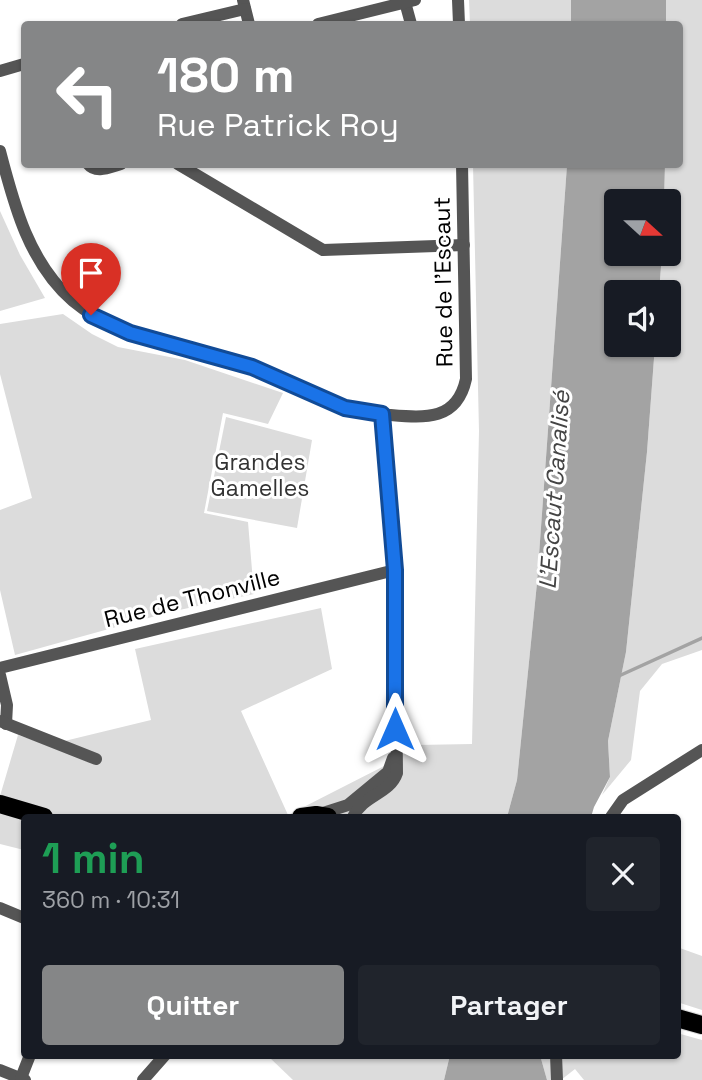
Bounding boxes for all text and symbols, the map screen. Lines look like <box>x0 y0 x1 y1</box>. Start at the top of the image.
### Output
text: 180 m <box>157 44 295 106</box>
icon: left <box>42 49 133 140</box>
text: Rue Patrick Roy <box>157 105 399 145</box>
north arrow <box>604 189 681 266</box>
map controls <box>604 189 681 357</box>
street label: Rue de l'Escaut <box>427 197 459 367</box>
pin <box>61 243 121 315</box>
icon: arrive <box>72 254 110 292</box>
button: sound <box>604 280 681 357</box>
water label: L'Escaut Canalisé <box>532 389 576 590</box>
park label: Grandes Gamelles <box>211 447 309 503</box>
street label: Rue de Thonville <box>101 562 283 634</box>
position arrow <box>358 692 432 766</box>
text: 1 min <box>42 832 145 885</box>
button: close <box>586 837 660 911</box>
text: 360 m · 10:31 <box>42 885 180 915</box>
button: Quitter <box>42 965 344 1045</box>
button: Partager <box>358 965 660 1045</box>

